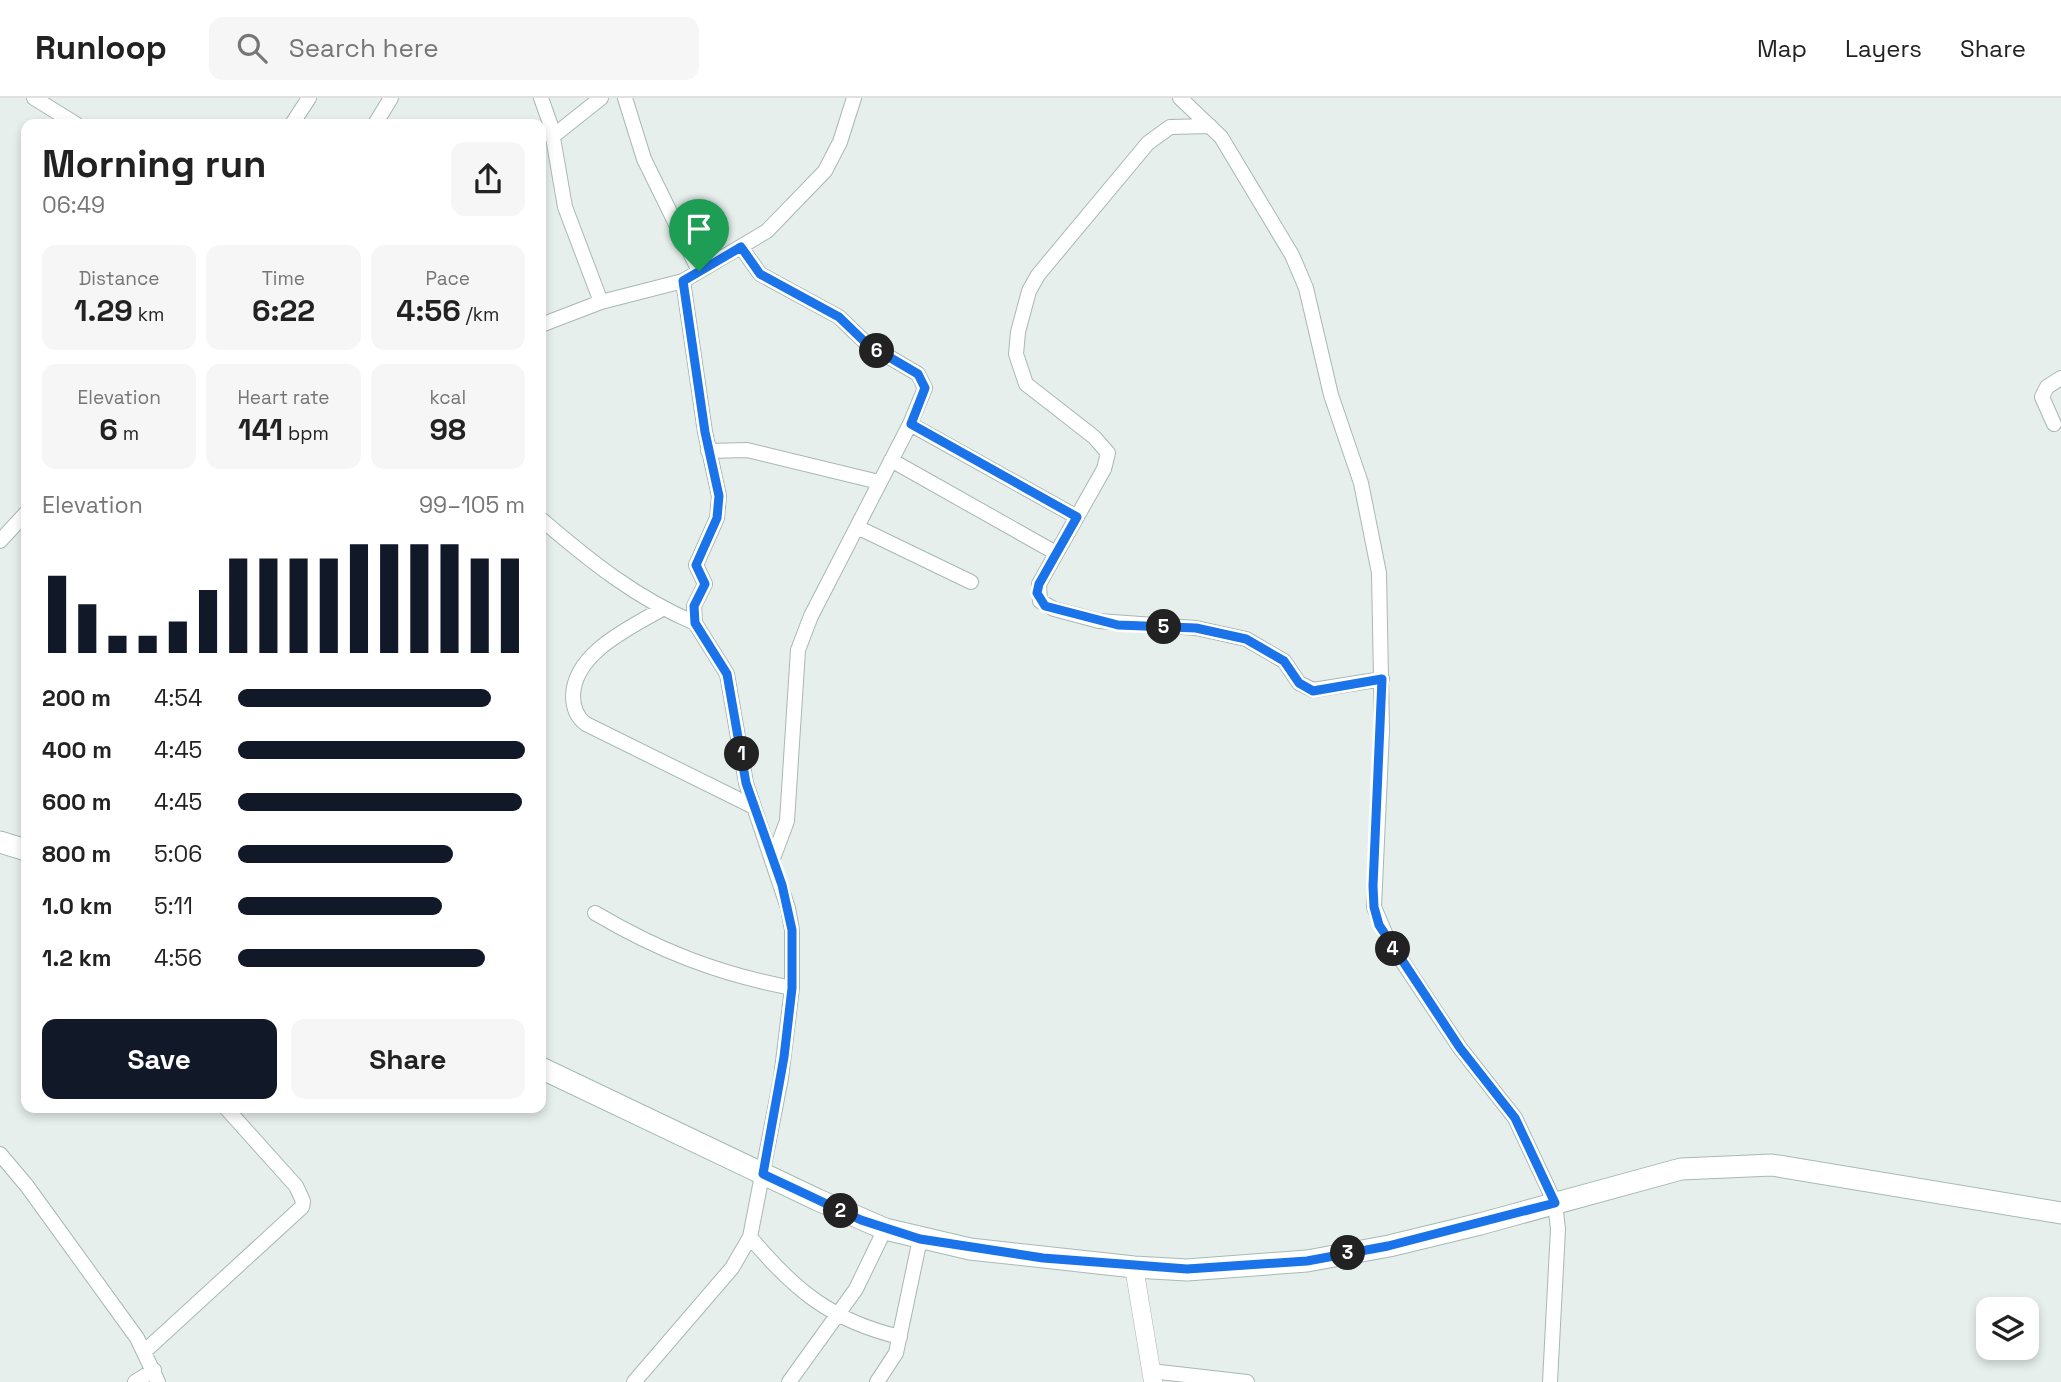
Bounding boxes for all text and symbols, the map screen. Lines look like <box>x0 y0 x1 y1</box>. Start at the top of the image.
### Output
search box <box>209 17 699 80</box>
text: Runloop <box>35 27 167 69</box>
icon: search <box>233 29 271 67</box>
text: Search here <box>289 31 439 65</box>
text: Map <box>1757 33 1807 64</box>
text: Layers <box>1845 33 1922 64</box>
text: Share <box>1960 33 2026 64</box>
text: Morning run <box>42 140 267 188</box>
button: share <box>451 142 525 216</box>
text: 06:49 <box>42 190 105 220</box>
pin <box>669 199 729 271</box>
icon: arrive <box>680 210 718 248</box>
text: Distance <box>79 266 160 291</box>
text: Time <box>262 266 305 291</box>
text: Pace <box>426 266 470 291</box>
text: 1.29 <box>74 291 133 330</box>
text: 6:22 <box>252 291 315 330</box>
text: 4:56 <box>396 291 461 330</box>
text: km <box>133 302 164 327</box>
text: /km <box>461 302 499 327</box>
pin: 6 <box>860 334 894 368</box>
text: 6 <box>871 338 882 363</box>
text: Elevation <box>78 385 161 410</box>
text: Heart rate <box>237 385 330 410</box>
text: kcal <box>429 385 466 410</box>
text: 6 <box>99 410 118 449</box>
text: 141 <box>238 410 283 449</box>
text: 98 <box>430 410 466 449</box>
text: m <box>118 421 139 446</box>
text: bpm <box>283 421 329 446</box>
text: Elevation <box>42 490 143 520</box>
text: 99–105 m <box>419 490 525 520</box>
pin: 5 <box>1146 610 1182 644</box>
text: 5 <box>1158 614 1169 639</box>
text: 200 m <box>42 683 111 713</box>
text: 4:54 <box>154 683 202 713</box>
text: 400 m <box>42 735 112 765</box>
text: 4:45 <box>154 735 202 765</box>
pin: 1 <box>724 736 760 772</box>
text: 1 <box>737 741 746 766</box>
text: 600 m <box>42 787 112 817</box>
text: 4:45 <box>154 787 202 817</box>
text: 800 m <box>42 839 111 869</box>
text: 5:06 <box>154 839 202 869</box>
text: 1.0 km <box>42 891 112 921</box>
text: 5:11 <box>154 891 193 921</box>
pin: 4 <box>1376 932 1410 966</box>
text: 4 <box>1386 936 1399 961</box>
text: 1.2 km <box>42 943 111 973</box>
text: 4:56 <box>154 943 202 973</box>
button: Save <box>42 1019 277 1099</box>
button: Share <box>291 1019 525 1099</box>
pin: 2 <box>824 1194 858 1228</box>
text: 2 <box>835 1198 846 1223</box>
pin: 3 <box>1330 1236 1366 1270</box>
text: 3 <box>1342 1240 1353 1265</box>
map controls <box>1976 1297 2039 1360</box>
button: layers <box>1976 1297 2039 1360</box>

